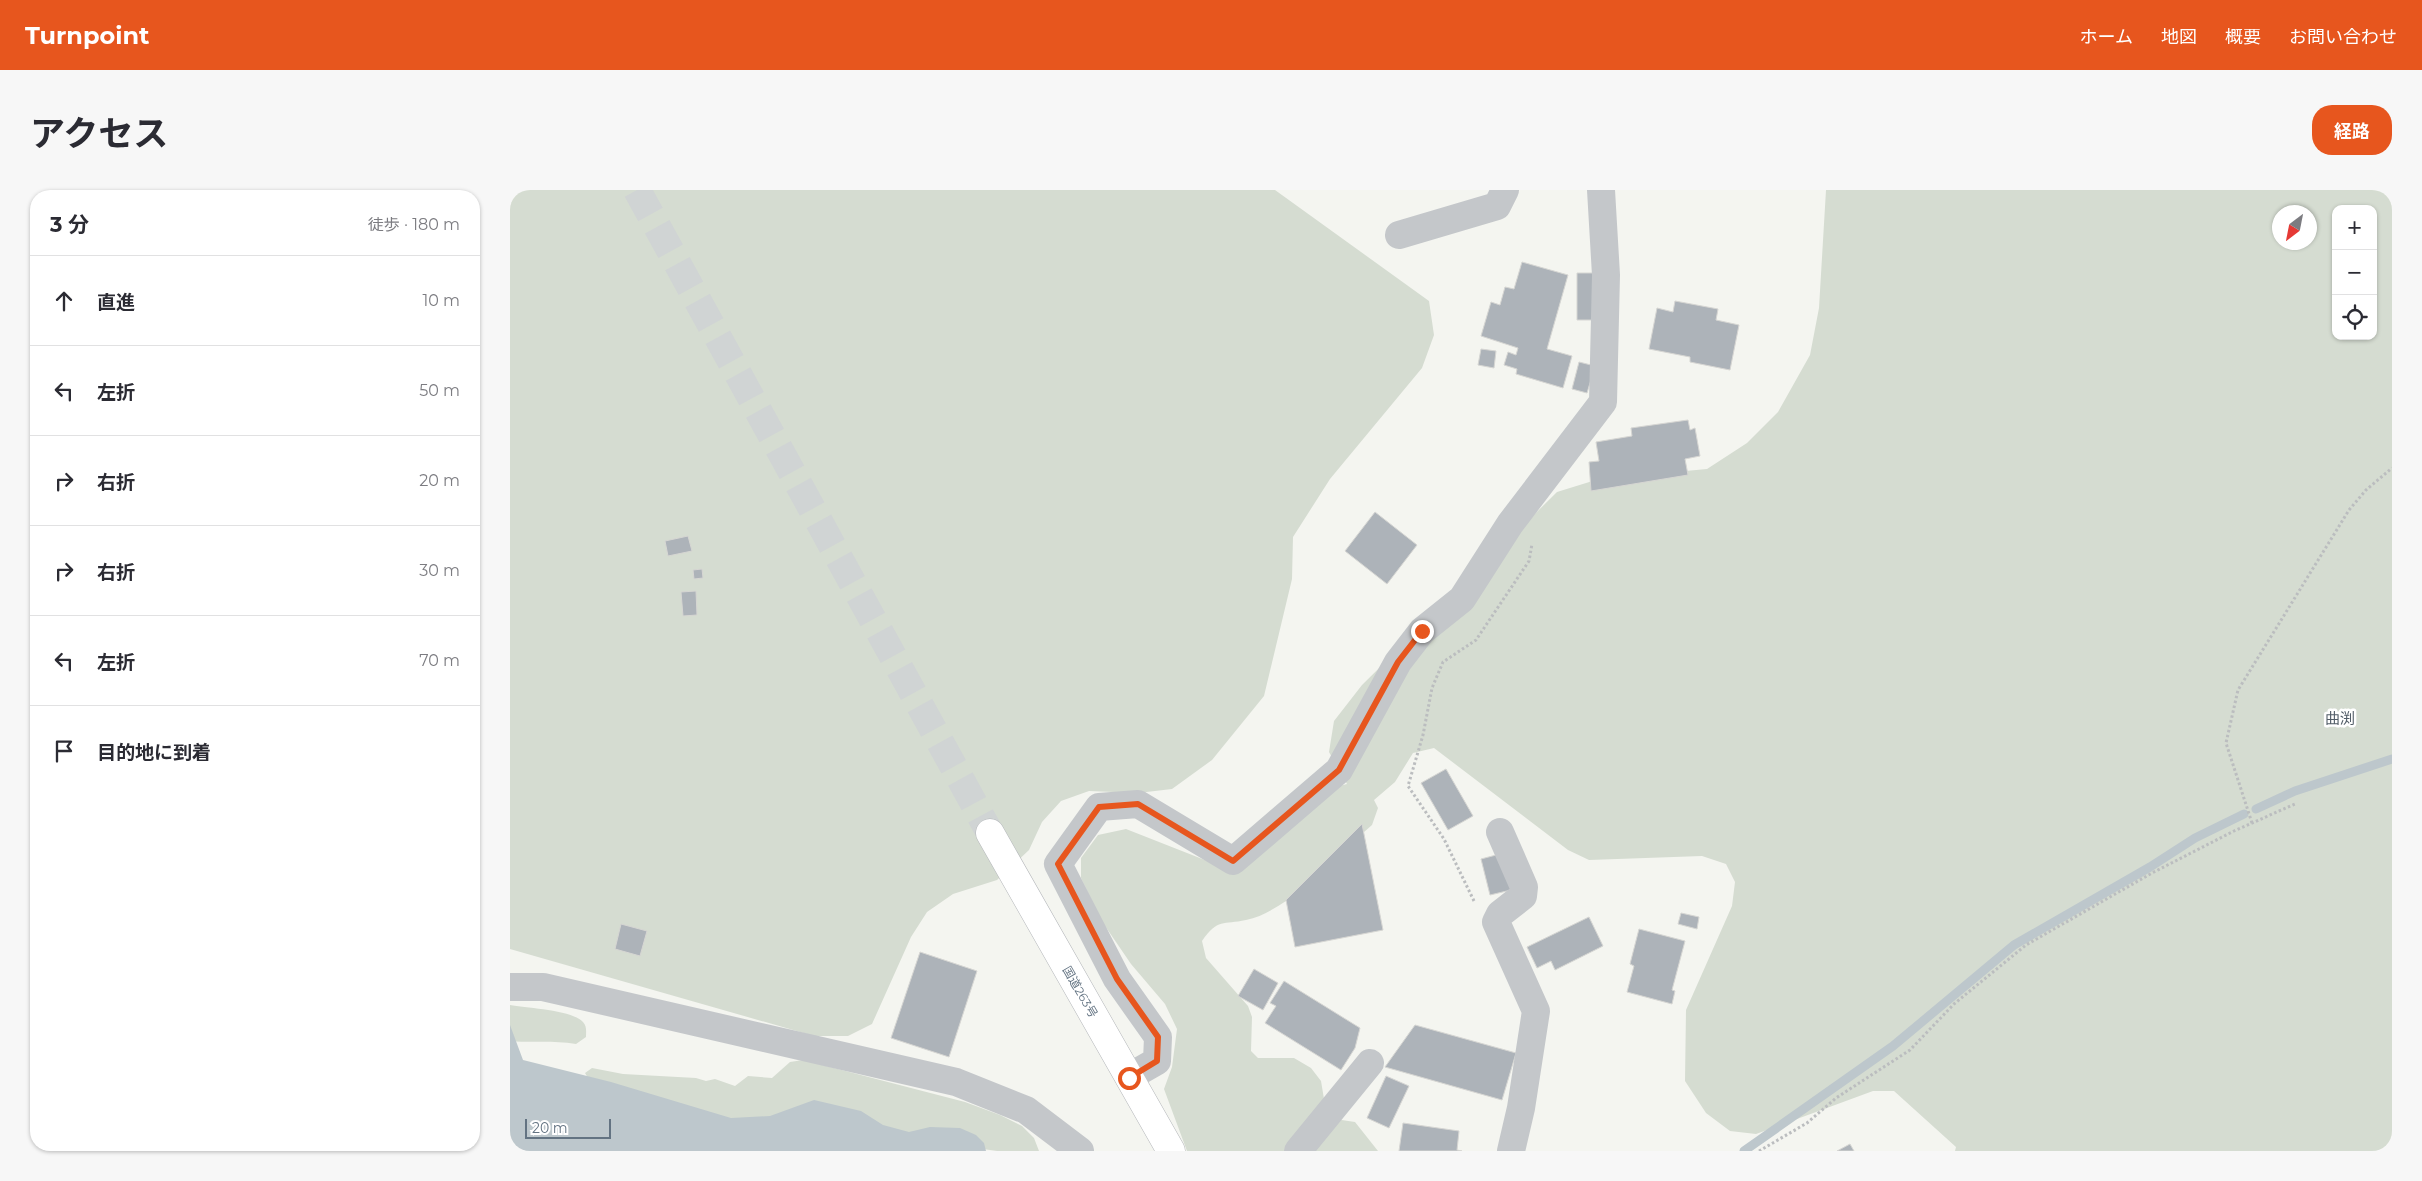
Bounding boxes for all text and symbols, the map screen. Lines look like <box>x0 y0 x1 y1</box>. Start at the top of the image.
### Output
text: Turnpoint <box>25 21 149 50</box>
text: ホーム <box>2080 26 2133 48</box>
text: 地図 <box>2161 26 2197 48</box>
text: 概要 <box>2225 26 2261 48</box>
text: お問い合わせ <box>2289 26 2397 48</box>
button: 経路 <box>2312 105 2392 155</box>
text: アクセス <box>30 112 168 155</box>
north arrow <box>2272 205 2317 250</box>
map controls <box>2332 205 2377 340</box>
button: + <box>2332 205 2377 250</box>
text: 3 分 <box>50 212 89 237</box>
text: 徒歩 · 180 m <box>368 215 460 234</box>
button: − <box>2332 250 2377 295</box>
icon: ahead <box>50 287 78 315</box>
text: 直進 <box>97 291 135 314</box>
text: 10 m <box>422 291 460 310</box>
button: locate <box>2332 295 2377 340</box>
icon: left <box>50 377 78 405</box>
text: 左折 <box>97 381 135 404</box>
text: 50 m <box>419 381 460 400</box>
icon: right <box>50 467 78 495</box>
text: 右折 <box>97 471 135 494</box>
text: 20 m <box>419 471 460 490</box>
icon: right <box>50 557 78 585</box>
text: 右折 <box>97 561 135 584</box>
text: 30 m <box>419 561 460 580</box>
route end <box>1411 620 1434 643</box>
icon: left <box>50 647 78 675</box>
text: 左折 <box>97 651 135 674</box>
text: 70 m <box>419 651 460 670</box>
district label: 曲渕 <box>2325 709 2355 728</box>
icon: arrive <box>50 737 78 765</box>
text: 目的地に到着 <box>97 741 211 764</box>
street label: 国道263号 <box>1060 963 1101 1020</box>
route start <box>1118 1067 1141 1090</box>
scale bar <box>525 1116 611 1139</box>
text: 20 m <box>532 1119 568 1137</box>

